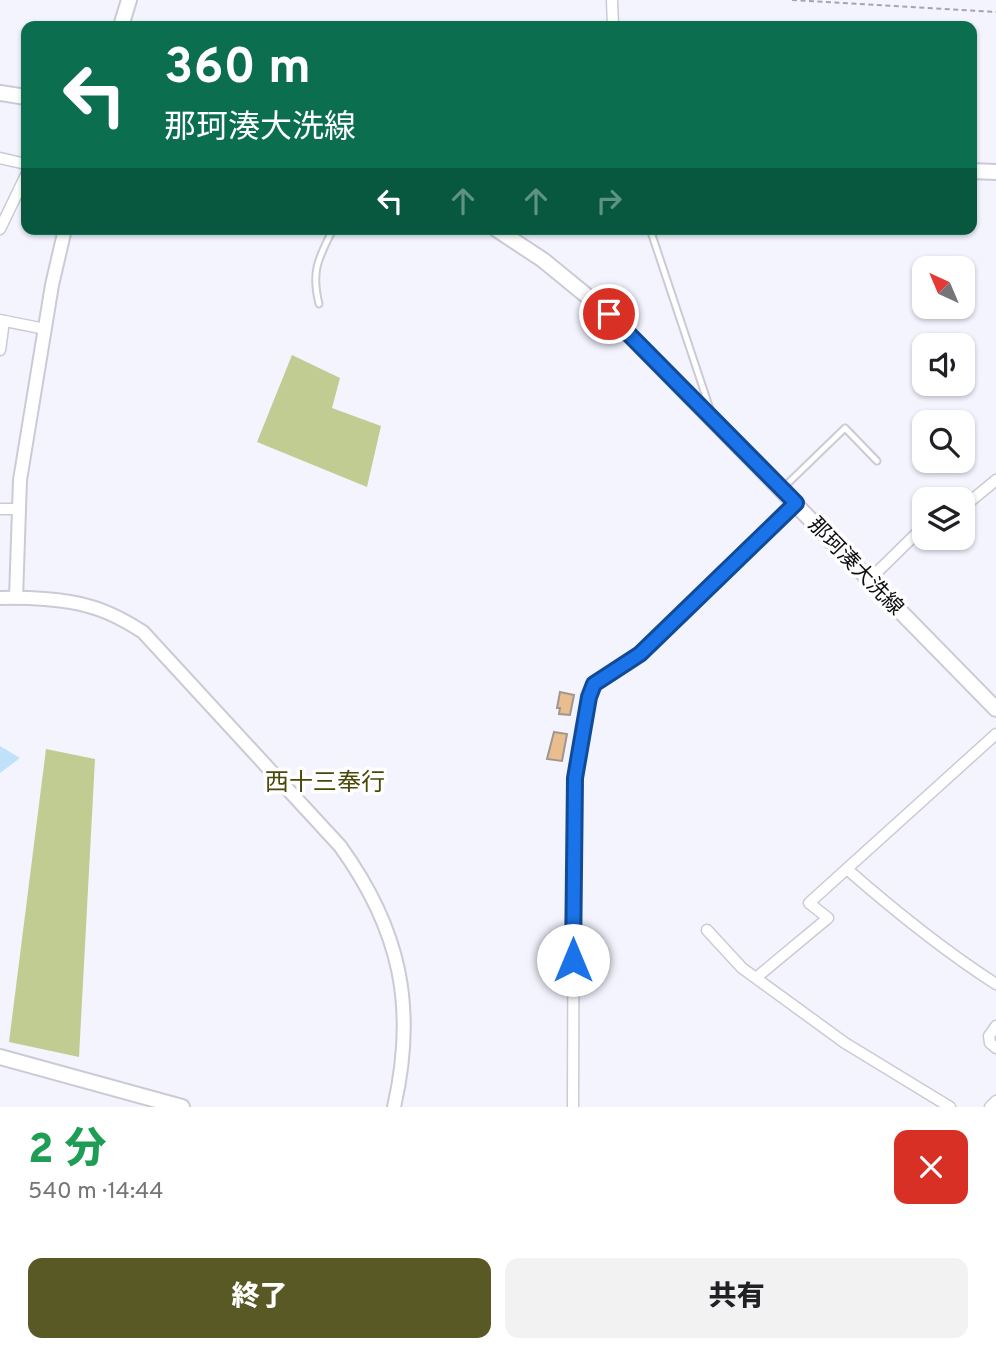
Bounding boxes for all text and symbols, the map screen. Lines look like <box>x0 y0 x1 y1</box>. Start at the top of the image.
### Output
text: 360 m <box>164 39 311 101</box>
icon: left <box>49 49 140 140</box>
text: 那珂湊大洗線 <box>164 109 356 149</box>
icon: left <box>371 182 409 220</box>
icon: ahead <box>444 182 482 220</box>
icon: ahead <box>517 182 555 220</box>
icon: right <box>590 182 628 220</box>
north arrow <box>912 256 975 318</box>
map controls <box>912 256 975 550</box>
pin <box>579 284 639 344</box>
icon: arrive <box>590 295 628 333</box>
button: sound <box>912 333 975 396</box>
button: search <box>912 410 975 473</box>
button: layers <box>912 487 975 550</box>
street label: 那珂湊大洗線 <box>801 512 908 622</box>
district label: 西十三奉行 <box>265 769 385 799</box>
position arrow <box>536 923 610 997</box>
text: 2 分 <box>28 1125 106 1178</box>
button: close <box>894 1130 968 1204</box>
text: 540 m · 14:44 <box>28 1178 164 1207</box>
button: 終了 <box>28 1258 491 1338</box>
button: 共有 <box>505 1258 968 1338</box>

